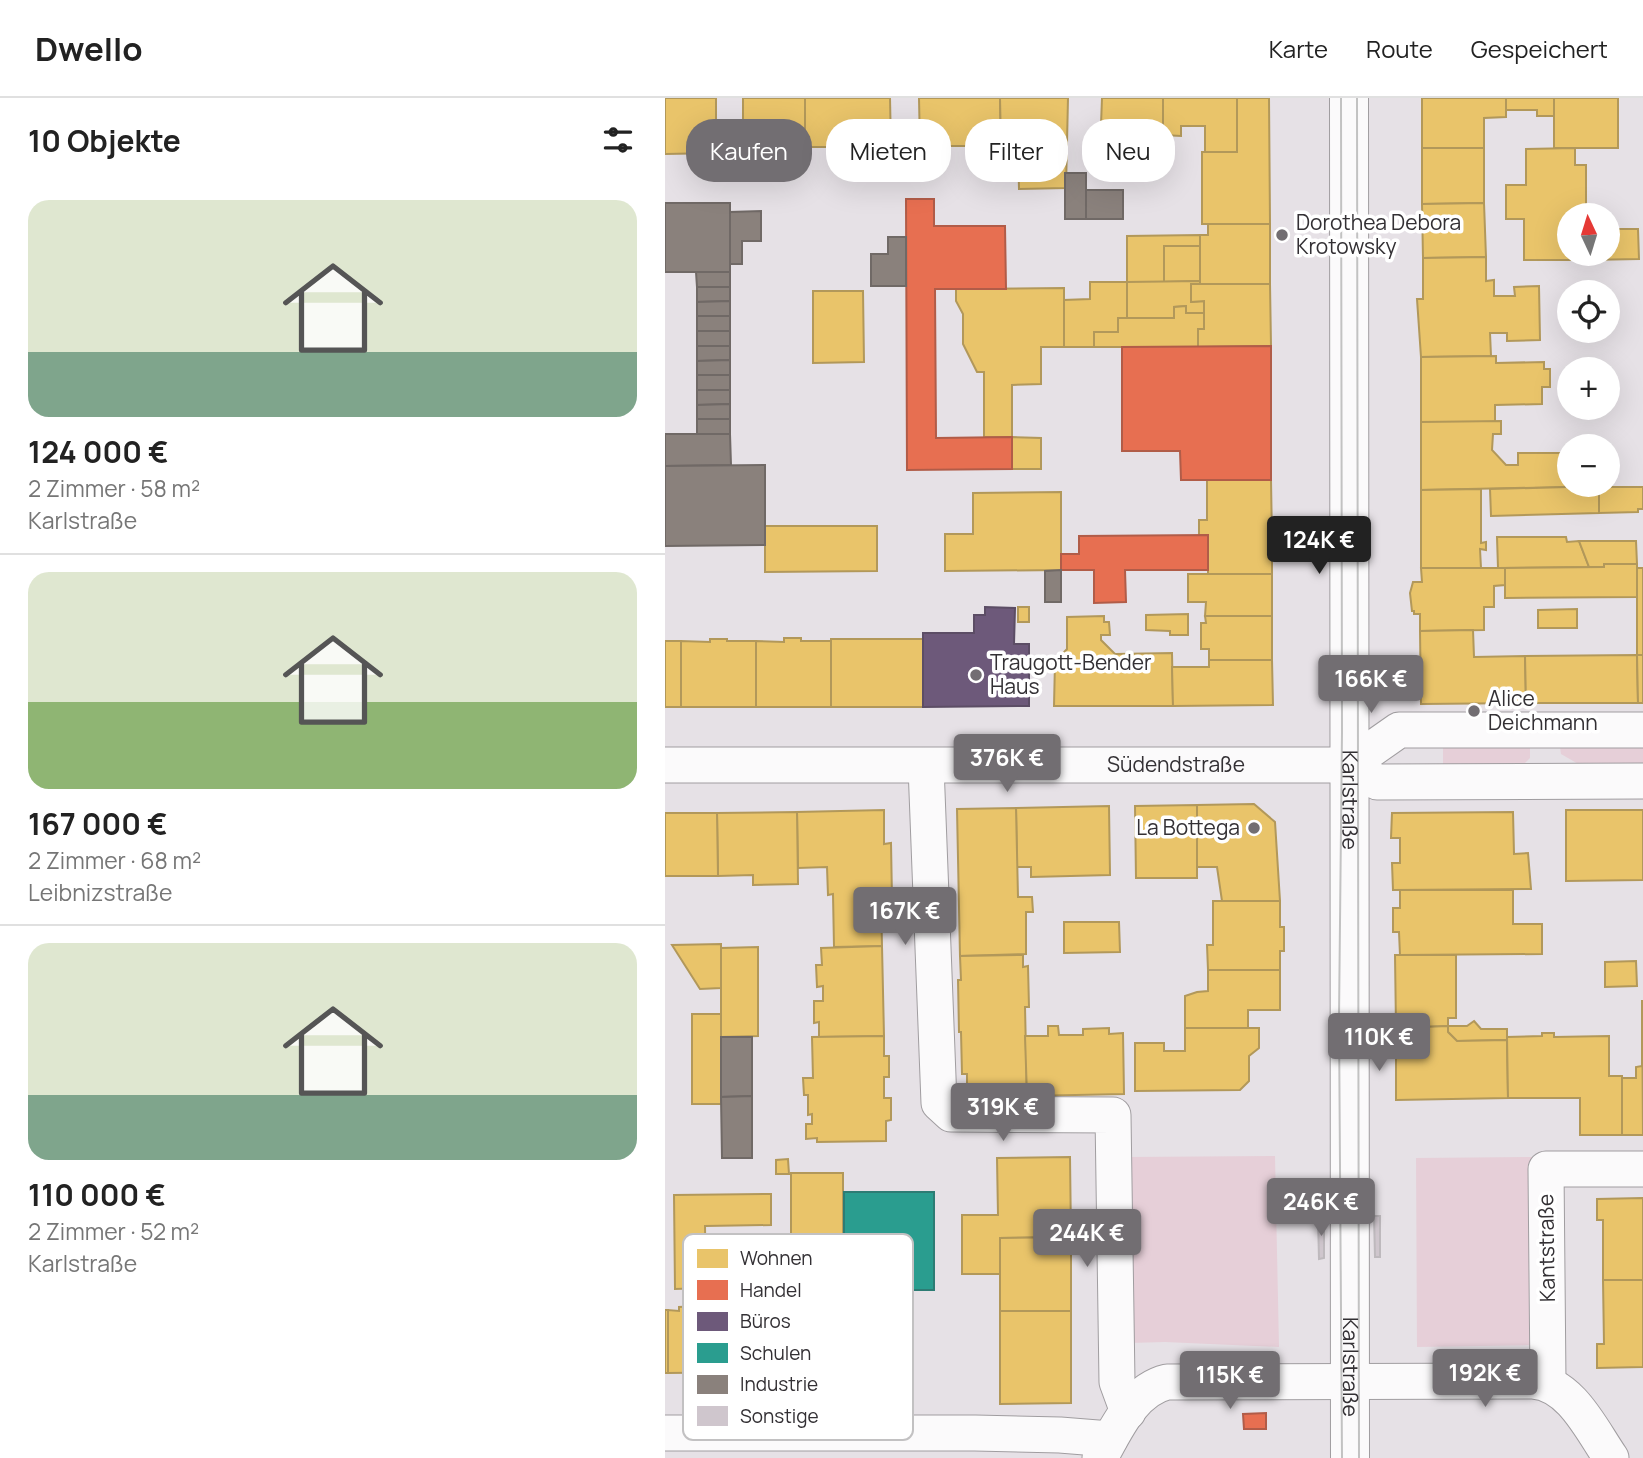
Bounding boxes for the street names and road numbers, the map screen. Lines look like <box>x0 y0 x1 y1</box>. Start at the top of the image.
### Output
street label: Südendstraße <box>1107 750 1245 778</box>
street label: Karlstraße <box>1336 750 1365 850</box>
street label: Kantstraße <box>1531 1194 1561 1302</box>
street label: Karlstraße <box>1337 1317 1365 1417</box>

